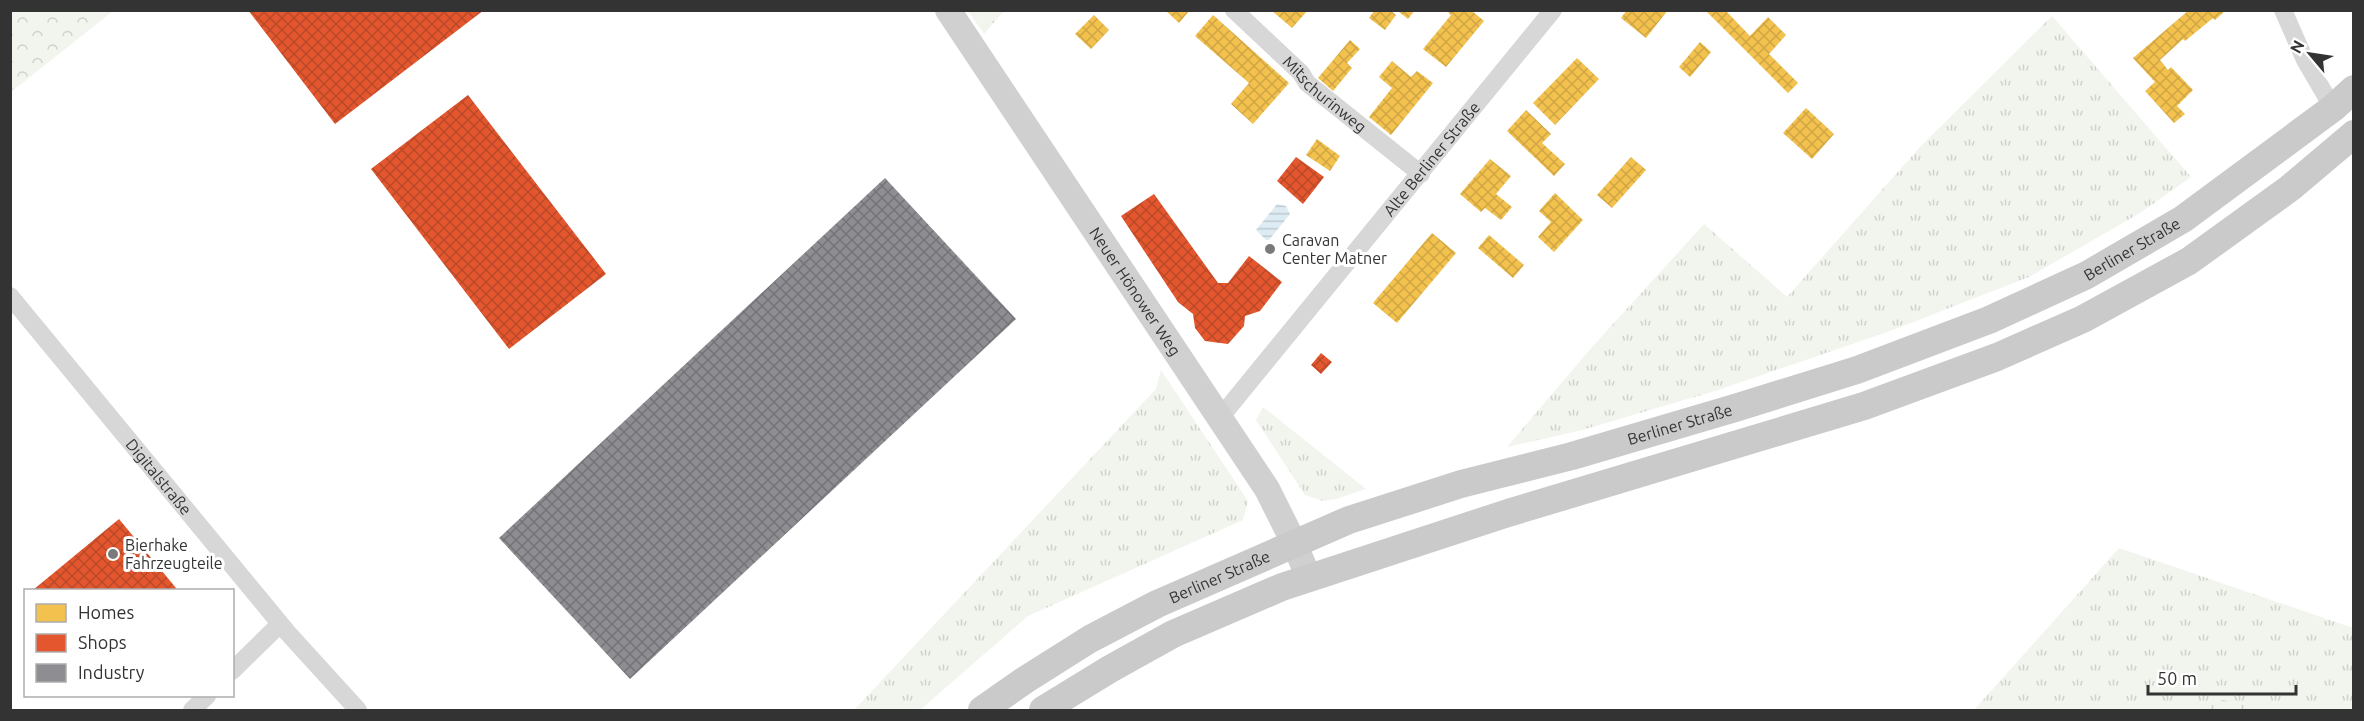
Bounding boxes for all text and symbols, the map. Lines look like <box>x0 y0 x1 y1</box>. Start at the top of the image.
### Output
north arrow <box>2280 24 2340 84</box>
text: N <box>2286 37 2308 56</box>
street label: Mitschurinweg <box>1279 52 1370 136</box>
street label: Alte Berliner Straße <box>1380 98 1483 219</box>
street label: Berliner Straße <box>2080 214 2183 284</box>
street label: Neuer Hönower Weg <box>1086 224 1185 359</box>
place label: Caravan Center Matner <box>1282 231 1387 267</box>
marker: Caravan Center Matner <box>1263 242 1277 256</box>
street label: Berliner Straße <box>1625 400 1734 448</box>
street label: Digitalstraße <box>122 435 195 518</box>
place label: Bierhake Fahrzeugteile <box>125 536 223 572</box>
marker: Bierhake Fahrzeugteile <box>106 547 120 561</box>
street label: Berliner Straße <box>1166 547 1273 607</box>
legend <box>24 589 234 697</box>
text: Homes <box>78 602 135 622</box>
text: Shops <box>78 632 127 652</box>
scale bar <box>2148 658 2296 696</box>
text: Industry <box>78 662 145 682</box>
text: 50 m <box>2157 668 2197 688</box>

